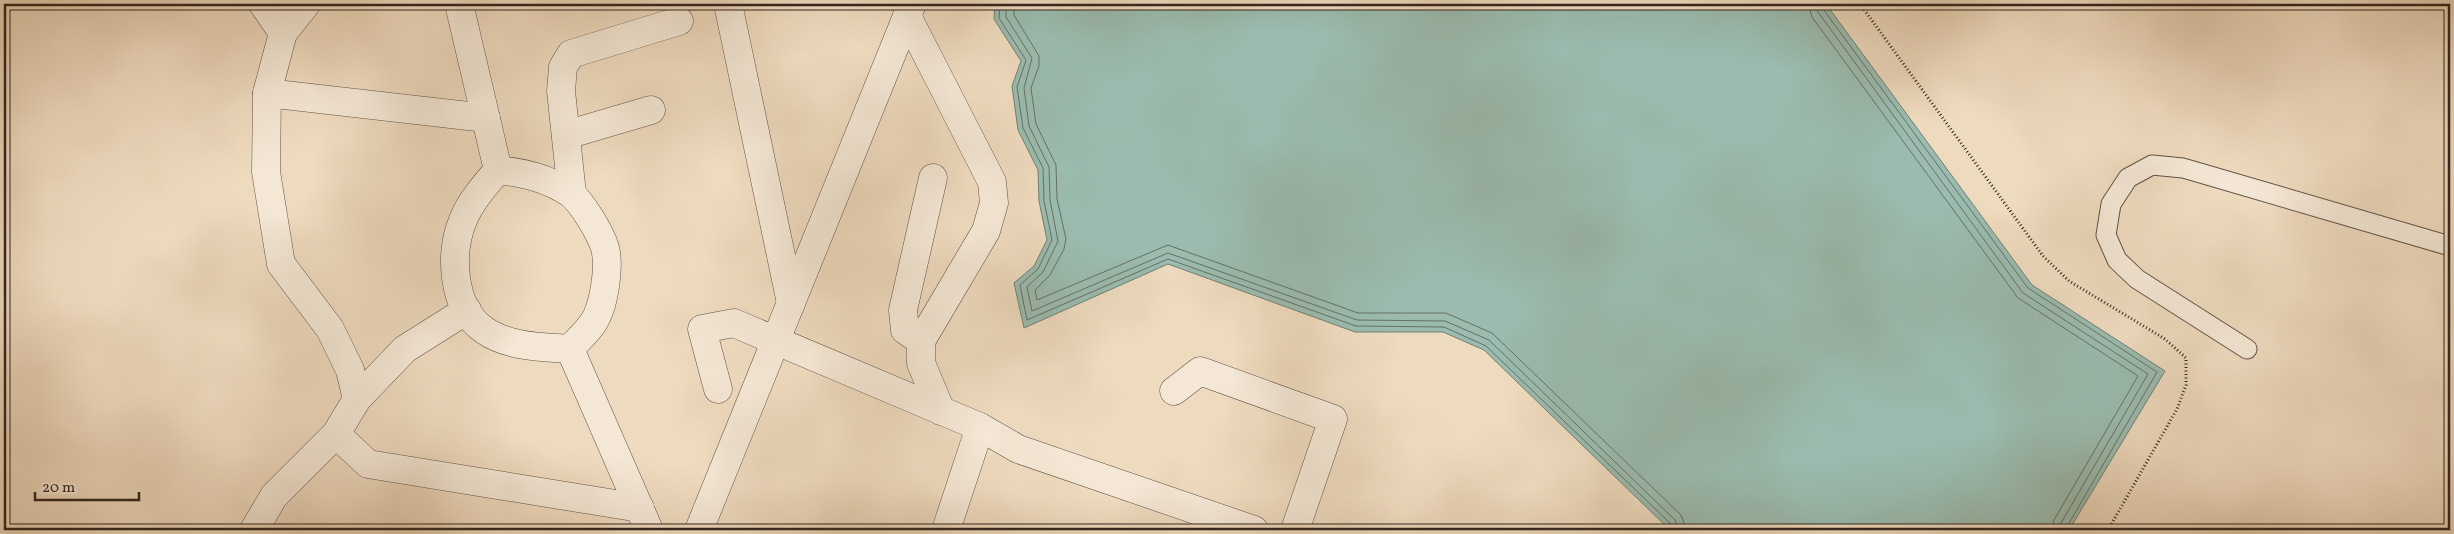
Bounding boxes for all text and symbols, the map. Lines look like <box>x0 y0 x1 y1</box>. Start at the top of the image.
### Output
scale bar <box>35 469 139 501</box>
text: 20 m <box>42 478 75 499</box>

